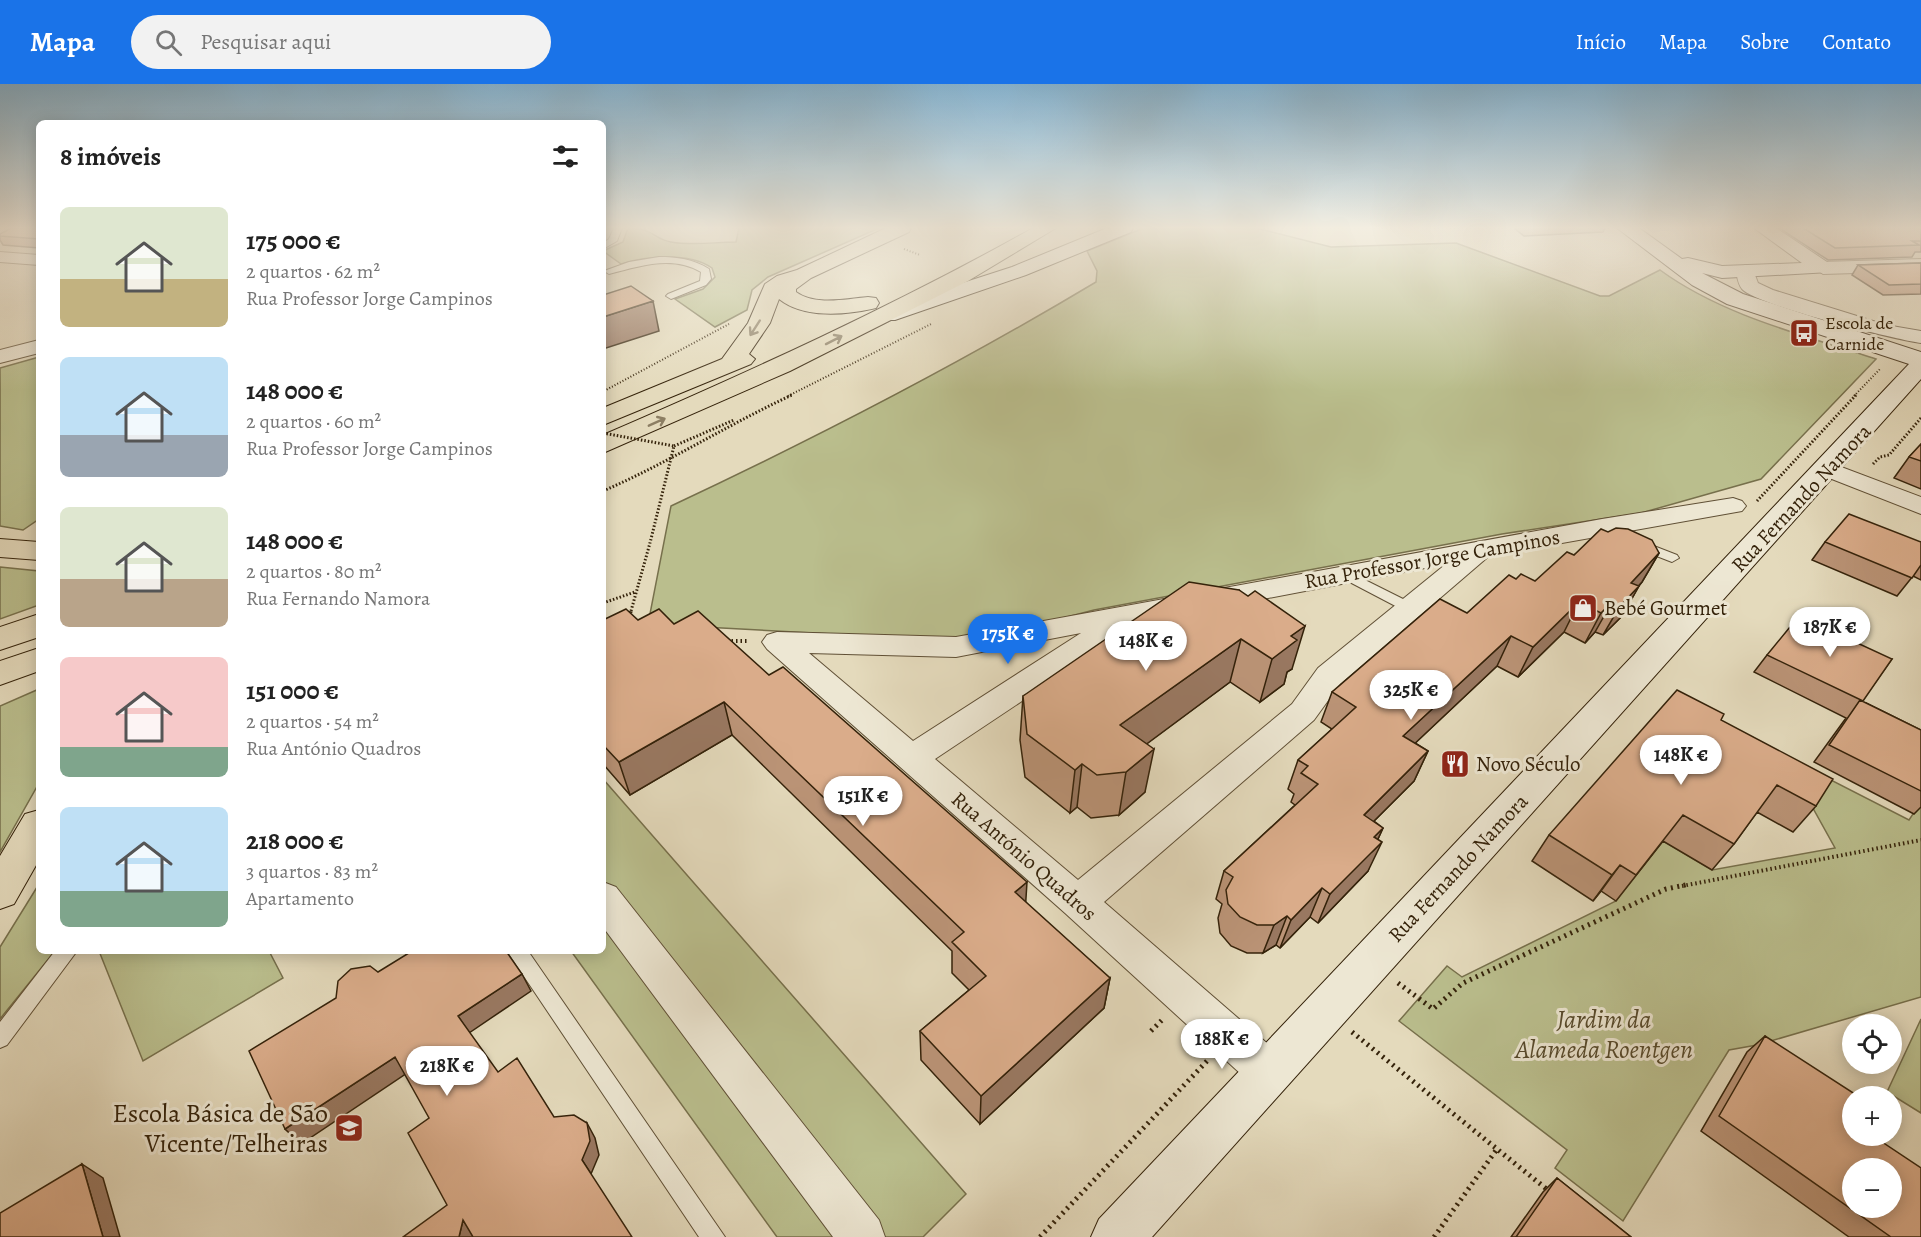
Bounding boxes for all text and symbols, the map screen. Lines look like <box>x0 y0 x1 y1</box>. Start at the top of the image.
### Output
search box <box>131 15 551 69</box>
text: Mapa <box>30 23 95 61</box>
icon: search <box>152 26 185 59</box>
text: Pesquisar aqui <box>200 27 331 57</box>
text: Início <box>1576 28 1626 56</box>
text: Mapa <box>1659 28 1707 56</box>
text: Sobre <box>1740 28 1789 56</box>
text: Contato <box>1822 28 1891 56</box>
text: 8 imóveis <box>60 139 161 174</box>
icon: filters <box>549 140 582 173</box>
text: 175 000 € <box>246 223 341 258</box>
icon: home <box>108 231 180 303</box>
text: 2 quartos · 62 m² <box>246 258 380 285</box>
text: Rua Professor Jorge Campinos <box>246 285 493 312</box>
place label: Escola de Carnide <box>1825 311 1893 356</box>
bus stop icon: Escola de Carnide <box>1788 317 1820 349</box>
one-way arrow <box>749 320 761 336</box>
one-way arrow <box>824 334 842 345</box>
text: 148 000 € <box>246 373 343 408</box>
icon: home <box>108 381 180 453</box>
text: 2 quartos · 60 m² <box>246 408 381 435</box>
one-way arrow <box>647 416 665 427</box>
street label: Rua Fernando Namora <box>1725 418 1877 578</box>
text: Rua Professor Jorge Campinos <box>246 435 493 462</box>
text: 148 000 € <box>246 523 343 558</box>
street label: Rua Professor Jorge Campinos <box>1302 523 1562 595</box>
icon: home <box>108 531 180 603</box>
text: 2 quartos · 80 m² <box>246 558 382 585</box>
text: Rua Fernando Namora <box>246 585 430 612</box>
shop icon: Bebé Gourmet <box>1567 592 1599 624</box>
place label: Bebé Gourmet <box>1604 594 1727 622</box>
pin: 187K € <box>1781 607 1879 658</box>
text: 187K € <box>1803 613 1857 640</box>
pin: 175K € <box>959 614 1057 665</box>
text: 175K € <box>982 620 1034 647</box>
pin: 148K € <box>1097 621 1195 672</box>
text: 148K € <box>1119 627 1173 654</box>
pin: 325K € <box>1362 670 1460 721</box>
text: 151 000 € <box>246 673 339 708</box>
text: 325K € <box>1384 676 1438 703</box>
icon: home <box>108 681 180 753</box>
text: 2 quartos · 54 m² <box>246 708 379 735</box>
text: Rua António Quadros <box>246 735 421 762</box>
pin: 148K € <box>1632 735 1730 786</box>
text: 148K € <box>1654 741 1708 768</box>
restaurant icon: Novo Século <box>1439 748 1471 780</box>
place label: Novo Século <box>1476 750 1580 778</box>
pin: 151K € <box>814 776 912 827</box>
text: 151K € <box>838 782 888 809</box>
street label: Rua António Quadros <box>945 785 1103 927</box>
street label: Rua Fernando Namora <box>1382 788 1534 948</box>
text: 218 000 € <box>246 823 344 858</box>
icon: home <box>108 831 180 903</box>
text: 3 quartos · 83 m² <box>246 858 378 885</box>
text: Apartamento <box>246 885 354 912</box>
park label: Jardim da Alameda Roentgen <box>1513 1002 1693 1067</box>
map controls <box>1842 1014 1902 1218</box>
button: locate <box>1842 1014 1902 1074</box>
pin: 188K € <box>1173 1019 1271 1070</box>
text: 188K € <box>1195 1025 1249 1052</box>
pin: 218K € <box>398 1046 496 1097</box>
text: 218K € <box>420 1052 474 1079</box>
button: + <box>1842 1086 1902 1146</box>
place label: Escola Básica de São Vicente/Telheiras <box>112 1096 328 1161</box>
school or university icon: Escola Básica de São Vicente/Telheiras <box>333 1112 365 1144</box>
button: − <box>1842 1158 1902 1218</box>

